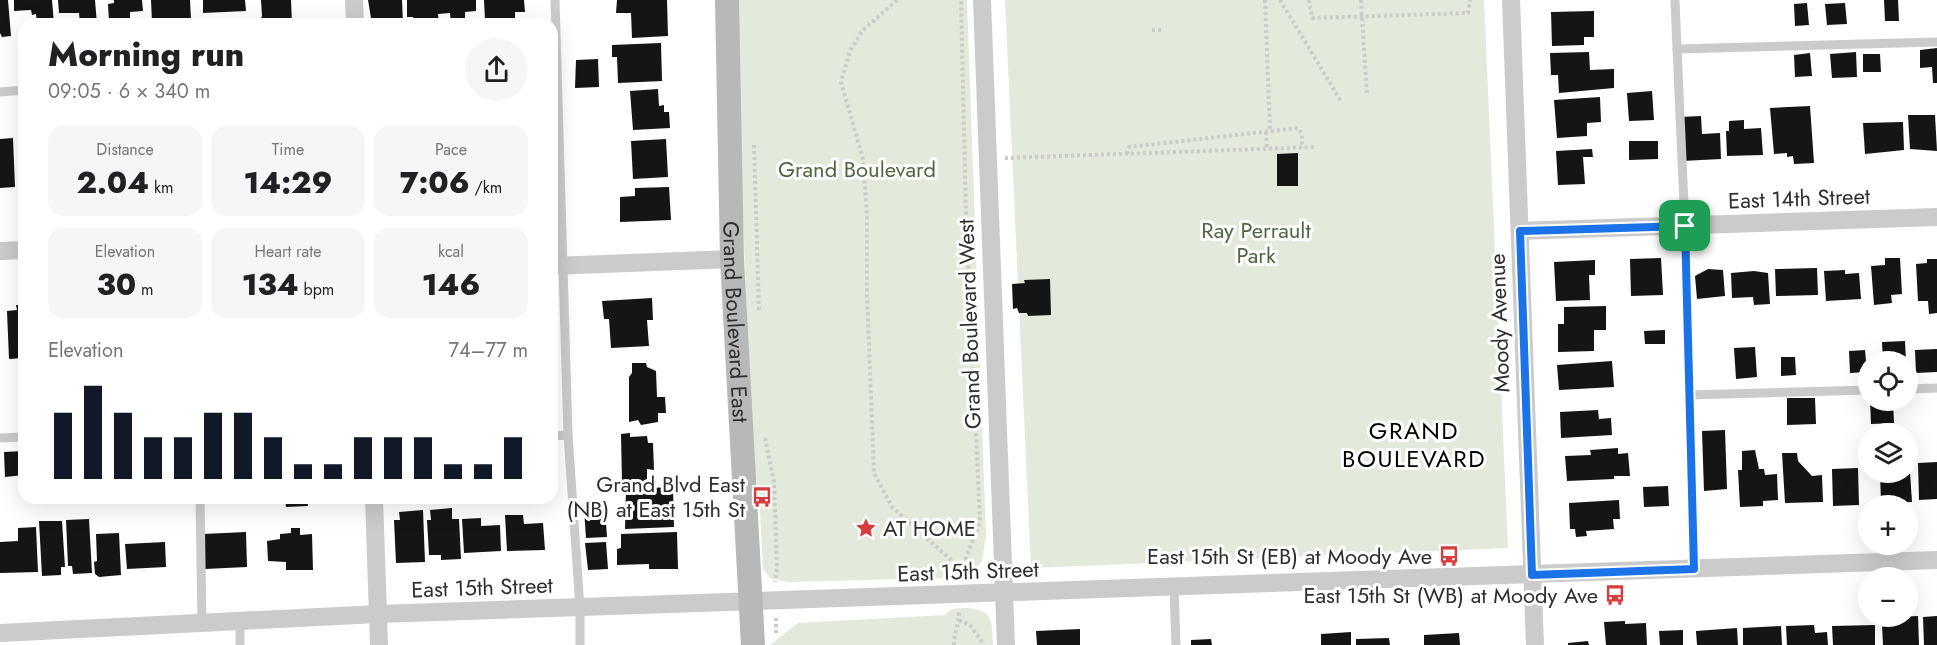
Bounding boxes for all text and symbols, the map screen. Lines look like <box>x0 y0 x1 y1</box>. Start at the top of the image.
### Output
text: Morning run <box>48 31 244 78</box>
button: share <box>465 38 528 101</box>
text: 09:05 · 6 × 340 m <box>48 77 210 106</box>
text: Distance <box>96 138 154 161</box>
text: Time <box>272 138 304 161</box>
text: Pace <box>435 138 467 161</box>
park label: Grand Boulevard <box>778 153 936 185</box>
text: 2.04 <box>76 161 149 204</box>
text: 14:29 <box>243 161 333 204</box>
text: 7:06 <box>400 161 470 204</box>
text: km <box>149 176 174 199</box>
text: /km <box>470 176 502 199</box>
street label: East 14th Street <box>1727 180 1871 216</box>
pin <box>1659 200 1710 251</box>
icon: arrive <box>1668 209 1701 242</box>
park label: Ray Perrault Park <box>1201 214 1311 271</box>
street label: Grand Boulevard West <box>949 218 989 430</box>
street label: Grand Boulevard East <box>715 221 757 424</box>
text: Elevation <box>95 240 155 263</box>
text: Heart rate <box>255 240 321 263</box>
text: kcal <box>438 240 464 263</box>
street label: Moody Avenue <box>1481 253 1517 393</box>
text: 30 <box>96 263 136 306</box>
text: 134 <box>242 263 299 306</box>
text: 146 <box>422 263 480 306</box>
text: m <box>136 278 154 301</box>
text: bpm <box>299 278 334 301</box>
text: Elevation <box>48 336 123 365</box>
text: 74–77 m <box>448 336 528 365</box>
map controls <box>1858 351 1918 627</box>
button: locate <box>1858 351 1918 411</box>
district label: GRAND BOULEVARD <box>1342 413 1486 476</box>
button: layers <box>1858 423 1918 483</box>
place label: Grand Blvd East (NB) at East 15th St <box>566 468 746 525</box>
bus stop icon: Grand Blvd East (NB) at East 15th St <box>750 485 774 509</box>
button: + <box>1858 495 1918 555</box>
place label: AT HOME <box>883 512 976 544</box>
place icon: AT HOME <box>854 516 878 540</box>
place label: East 15th St (EB) at Moody Ave <box>1147 540 1432 572</box>
bus stop icon: East 15th St (EB) at Moody Ave <box>1437 544 1461 568</box>
street label: East 15th Street <box>897 553 1040 589</box>
button: − <box>1858 567 1918 627</box>
street label: East 15th Street <box>411 569 554 605</box>
place label: East 15th St (WB) at Moody Ave <box>1303 579 1598 611</box>
bus stop icon: East 15th St (WB) at Moody Ave <box>1603 583 1627 607</box>

